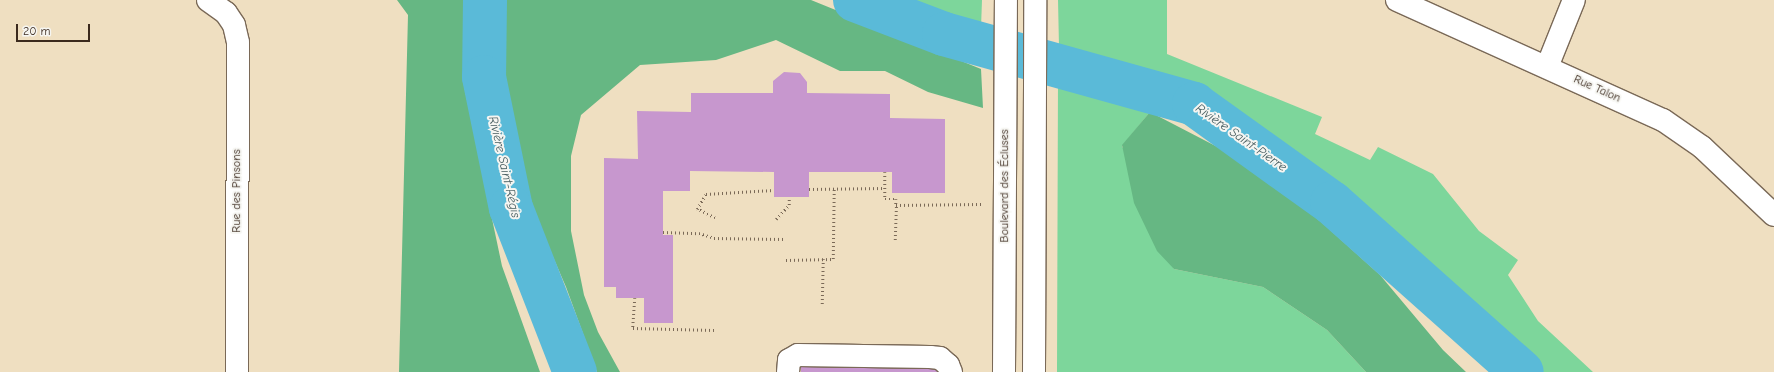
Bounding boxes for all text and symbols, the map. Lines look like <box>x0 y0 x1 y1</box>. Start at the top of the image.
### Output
scale bar <box>18 16 92 42</box>
text: 20 m <box>23 24 51 38</box>
street label: Rue Talon <box>1571 72 1623 106</box>
water label: Rivière Saint-Pierre <box>1192 101 1290 175</box>
water label: Rivière Saint-Régis <box>485 115 523 219</box>
street label: Boulevard des Écluses <box>998 129 1012 243</box>
street label: Rue des Pinsons <box>230 149 244 233</box>

